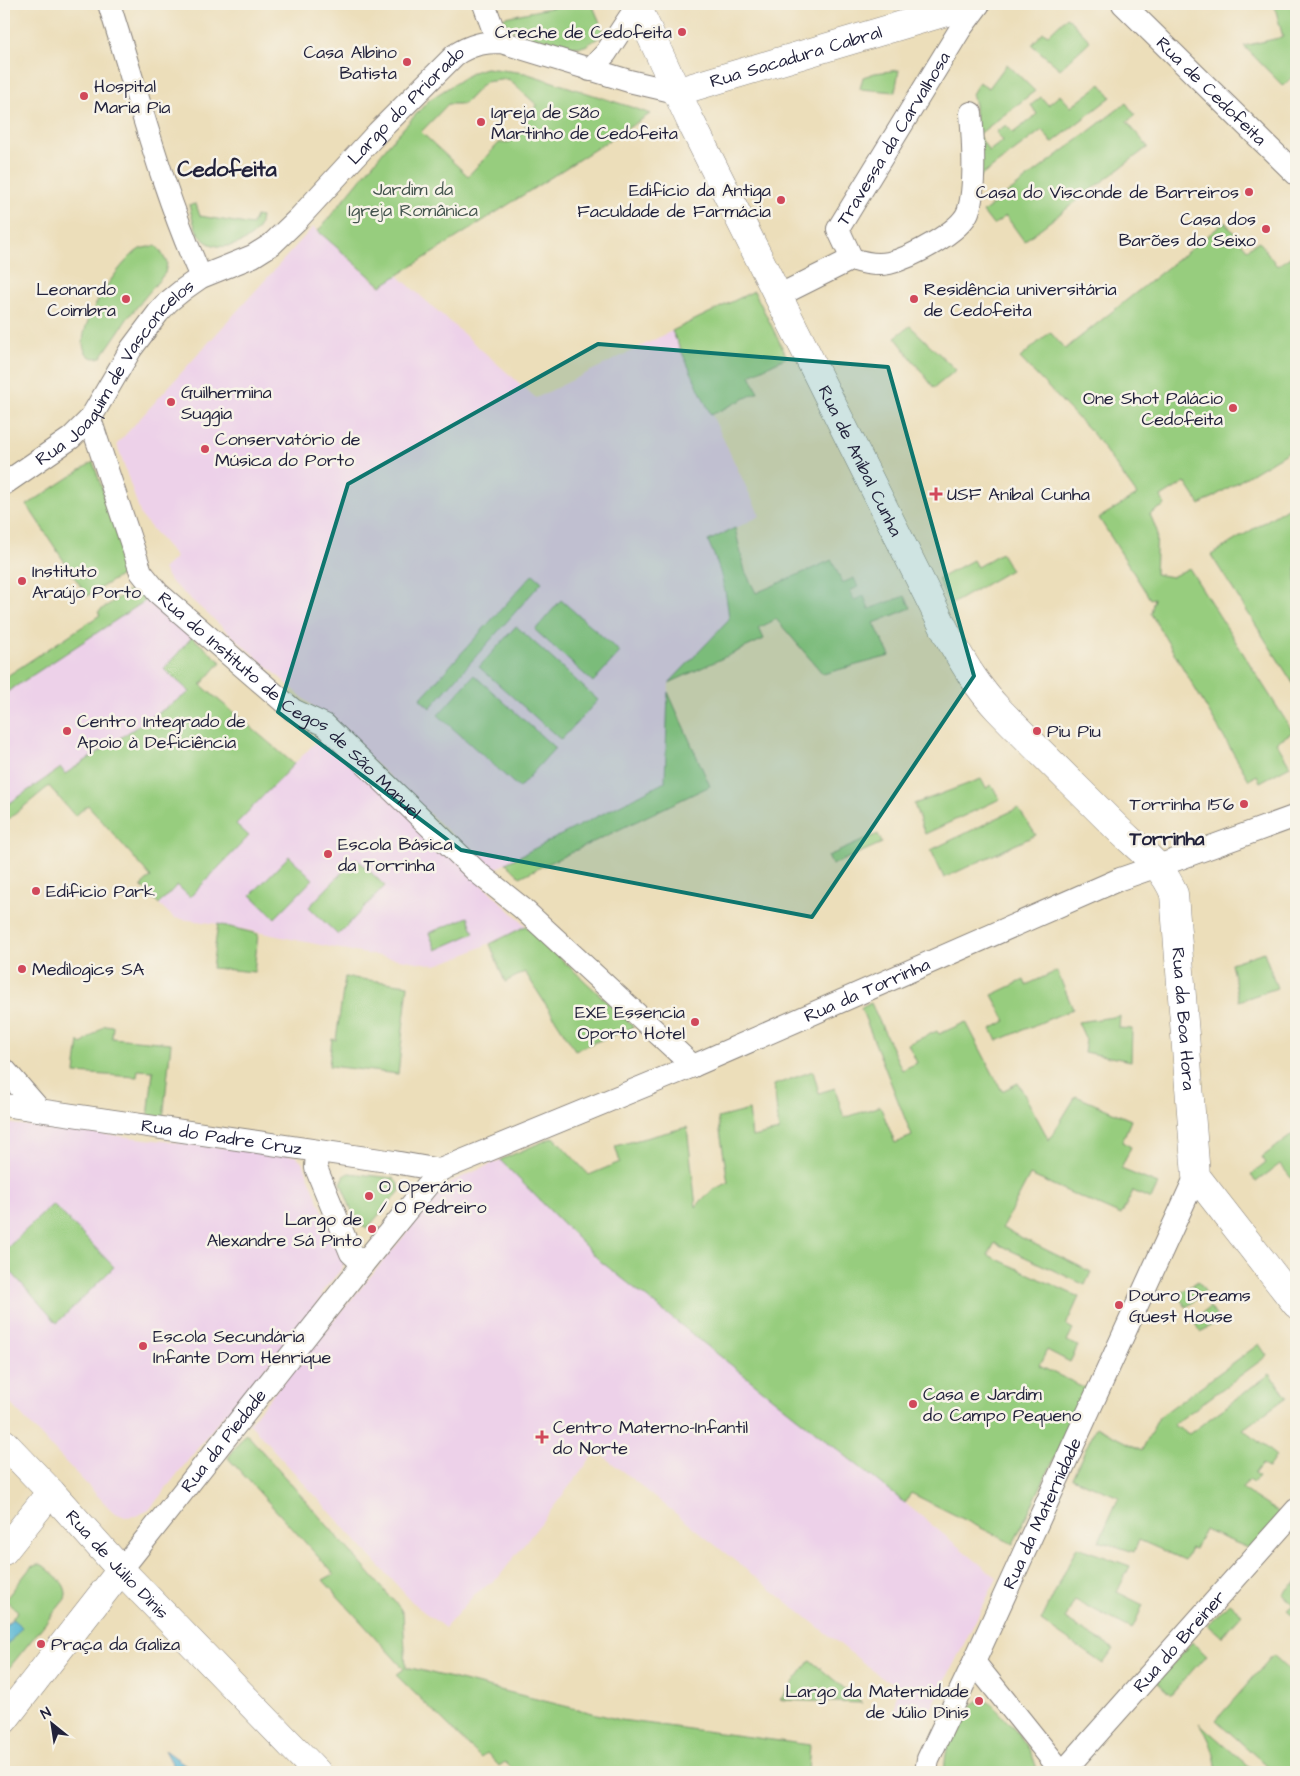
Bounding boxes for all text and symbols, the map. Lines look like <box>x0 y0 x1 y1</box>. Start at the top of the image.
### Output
place label: Creche de Cedofeita <box>495 20 672 45</box>
street label: Rua Sacadura Cabral <box>707 20 885 94</box>
marker: Creche de Cedofeita <box>676 26 688 38</box>
street label: Rua de Cedofeita <box>1150 31 1272 151</box>
place label: Casa Albino Batista <box>303 40 397 86</box>
street label: Largo do Priorado <box>342 40 469 170</box>
street label: Travessa da Carvalhosa <box>831 47 957 231</box>
marker: Casa Albino Batista <box>401 56 413 68</box>
place label: Hospital Maria Pia <box>94 74 170 120</box>
marker: Hospital Maria Pia <box>78 90 90 102</box>
place label: Igreja de São Martinho de Cedofeita <box>491 100 678 146</box>
marker: Igreja de São Martinho de Cedofeita <box>475 116 487 128</box>
district label: Cedofeita <box>177 154 278 185</box>
park label: Jardim da Igreja Românica <box>348 177 478 224</box>
place label: Edifício da Antiga Faculdade de Farmácia <box>577 178 771 224</box>
place label: Casa do Visconde de Barreiros <box>976 180 1239 205</box>
marker: Casa do Visconde de Barreiros <box>1243 186 1255 198</box>
marker: Edifício da Antiga Faculdade de Farmácia <box>775 194 787 206</box>
place label: Casa dos Barões do Seixo <box>1119 207 1256 253</box>
marker: Casa dos Barões do Seixo <box>1260 223 1272 235</box>
street label: Rua Joaquim de Vasconcelos <box>31 274 199 472</box>
place label: Leonardo Coimbra <box>36 277 116 323</box>
place label: Residência universitária de Cedofeita <box>924 277 1117 323</box>
marker: Leonardo Coimbra <box>120 293 132 305</box>
marker: Residência universitária de Cedofeita <box>908 293 920 305</box>
place label: Guilhermina Suggia <box>181 380 272 427</box>
street label: Rua de Aníbal Cunha <box>812 381 908 541</box>
place label: One Shot Palácio Cedofeita <box>1083 386 1223 432</box>
marker: Guilhermina Suggia <box>165 396 177 408</box>
marker: One Shot Palácio Cedofeita <box>1227 402 1239 414</box>
place label: Conservatório de Música do Porto <box>215 427 361 473</box>
marker: Conservatório de Música do Porto <box>199 443 211 455</box>
place label: USF Aníbal Cunha <box>947 482 1090 507</box>
marker: USF Aníbal Cunha <box>929 487 943 501</box>
place label: Instituto Araújo Porto <box>32 559 141 605</box>
marker: Instituto Araújo Porto <box>16 575 28 587</box>
street label: Rua do Instituto de Cegos de São Manuel <box>152 586 427 825</box>
place label: Centro Integrado de Apoio à Deficiência <box>77 709 246 755</box>
place label: Piu Piu <box>1047 719 1101 744</box>
marker: Centro Integrado de Apoio à Deficiência <box>61 725 73 737</box>
marker: Piu Piu <box>1031 725 1043 737</box>
place label: Torrinha 156 <box>1129 792 1234 817</box>
marker: Torrinha 156 <box>1238 798 1250 810</box>
district label: Torrinha <box>1129 826 1205 853</box>
place label: Escola Básica da Torrinha <box>338 832 453 878</box>
marker: Escola Básica da Torrinha <box>322 848 334 860</box>
place label: Edificio Park <box>46 879 155 904</box>
marker: Edificio Park <box>30 885 42 897</box>
street label: Rua da Boa Hora <box>1165 946 1201 1091</box>
street label: Rua da Torrinha <box>800 952 934 1029</box>
place label: Medilogics SA <box>32 957 145 983</box>
marker: Medilogics SA <box>16 963 28 975</box>
place label: EXE Essencia Oporto Hotel <box>575 1000 685 1046</box>
marker: EXE Essencia Oporto Hotel <box>689 1016 701 1028</box>
street label: Rua do Padre Cruz <box>139 1113 304 1161</box>
place label: O Operário / O Pedreiro <box>379 1174 487 1220</box>
marker: O Operário / O Pedreiro <box>363 1190 375 1202</box>
place label: Largo de Alexandre Sá Pinto <box>207 1207 362 1253</box>
marker: Largo de Alexandre Sá Pinto <box>366 1223 378 1235</box>
place label: Douro Dreams Guest House <box>1129 1283 1251 1329</box>
marker: Douro Dreams Guest House <box>1113 1299 1125 1311</box>
place label: Escola Secundária Infante Dom Henrique <box>153 1324 331 1370</box>
marker: Escola Secundária Infante Dom Henrique <box>137 1340 149 1352</box>
place label: Casa e Jardim do Campo Pequeno <box>923 1382 1081 1428</box>
street label: Rua da Piedade <box>175 1384 273 1498</box>
marker: Casa e Jardim do Campo Pequeno <box>907 1398 919 1410</box>
place label: Centro Materno-Infantil do Norte <box>553 1415 748 1461</box>
marker: Centro Materno-Infantil do Norte <box>535 1430 549 1444</box>
street label: Rua da Maternidade <box>997 1433 1088 1593</box>
street label: Rua de Júlio Dinis <box>60 1504 174 1625</box>
street label: Rua do Breiner <box>1128 1585 1232 1698</box>
place label: Praça da Galiza <box>51 1632 180 1657</box>
marker: Praça da Galiza <box>35 1638 47 1650</box>
place label: Largo da Maternidade de Júlio Dinis <box>785 1679 969 1725</box>
marker: Largo da Maternidade de Júlio Dinis <box>973 1695 985 1707</box>
north arrow <box>28 1698 78 1748</box>
text: N <box>37 1703 55 1724</box>

